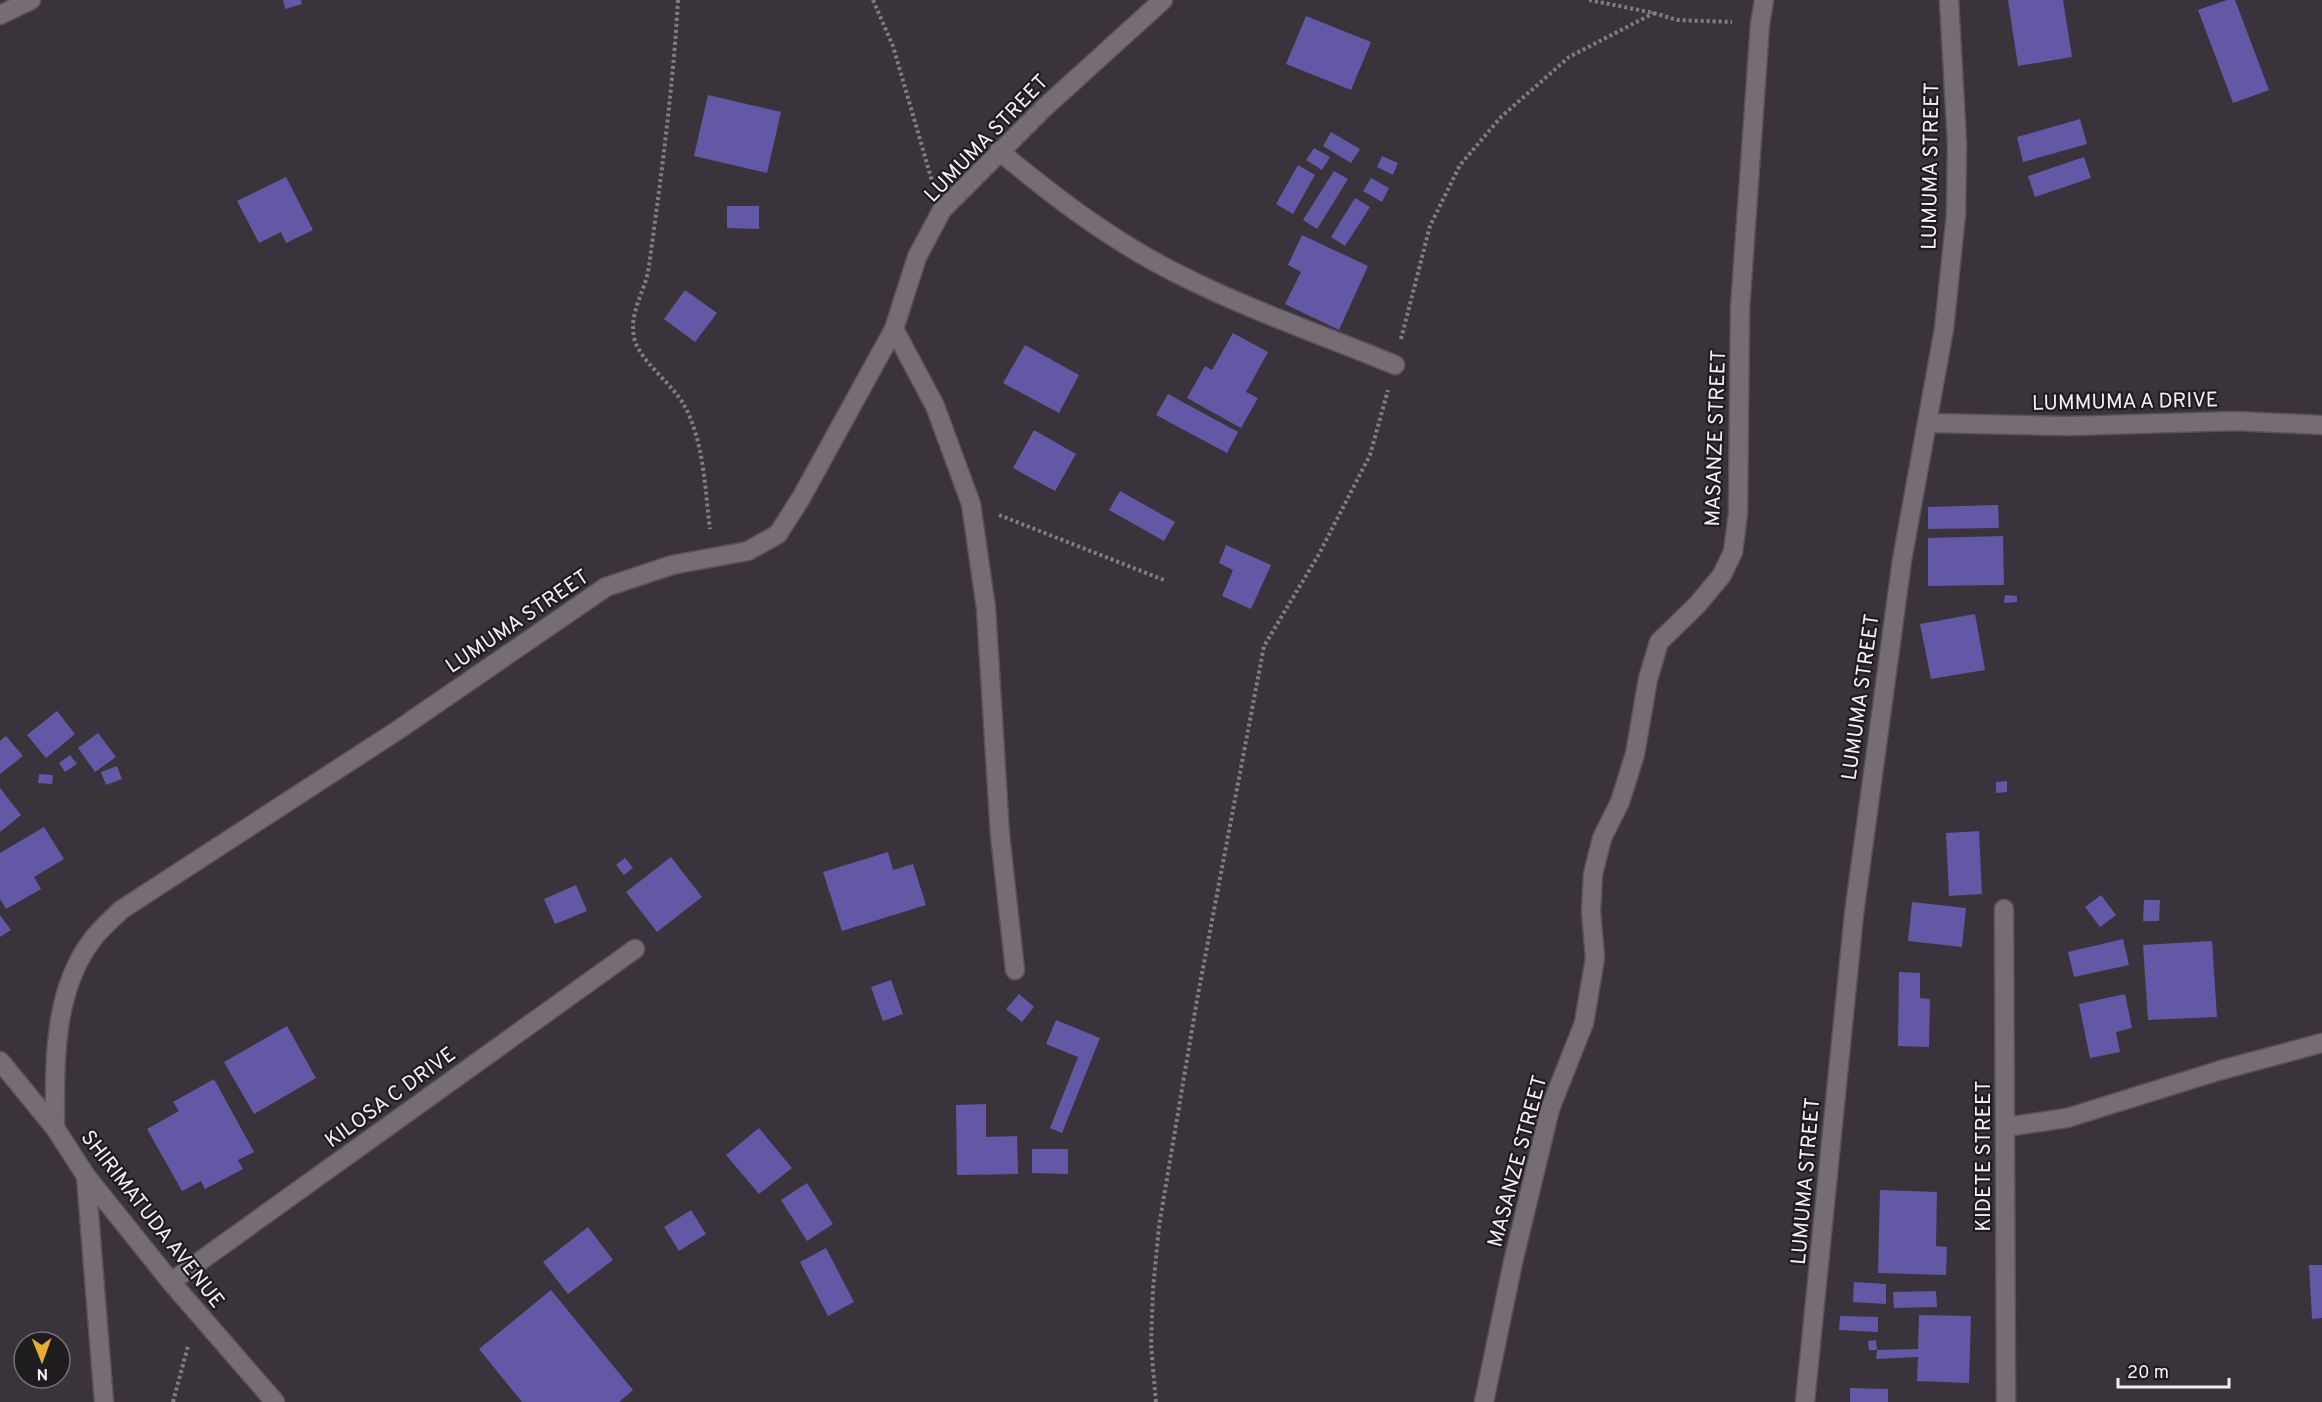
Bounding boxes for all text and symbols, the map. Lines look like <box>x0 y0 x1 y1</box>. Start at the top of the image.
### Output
street label: LUMUMA STREET <box>919 69 1055 209</box>
street label: LUMUMA STREET <box>1917 82 1946 250</box>
street label: MASANZE STREET <box>1700 349 1733 527</box>
street label: LUMMUMA A DRIVE <box>2032 387 2218 418</box>
street label: LUMUMA STREET <box>441 564 595 680</box>
street label: LUMUMA STREET <box>1836 612 1887 782</box>
street label: KILOSA C DRIVE <box>320 1042 462 1155</box>
street label: MASANZE STREET <box>1482 1072 1554 1250</box>
street label: KIDETE STREET <box>1971 1080 1998 1232</box>
street label: LUMUMA STREET <box>1786 1096 1827 1266</box>
street label: SHIRIMATUDA AVENUE <box>74 1125 230 1314</box>
north arrow <box>12 1330 72 1390</box>
scale bar <box>2118 1351 2229 1389</box>
text: 20 m <box>2127 1362 2169 1385</box>
text: N <box>36 1363 48 1383</box>

